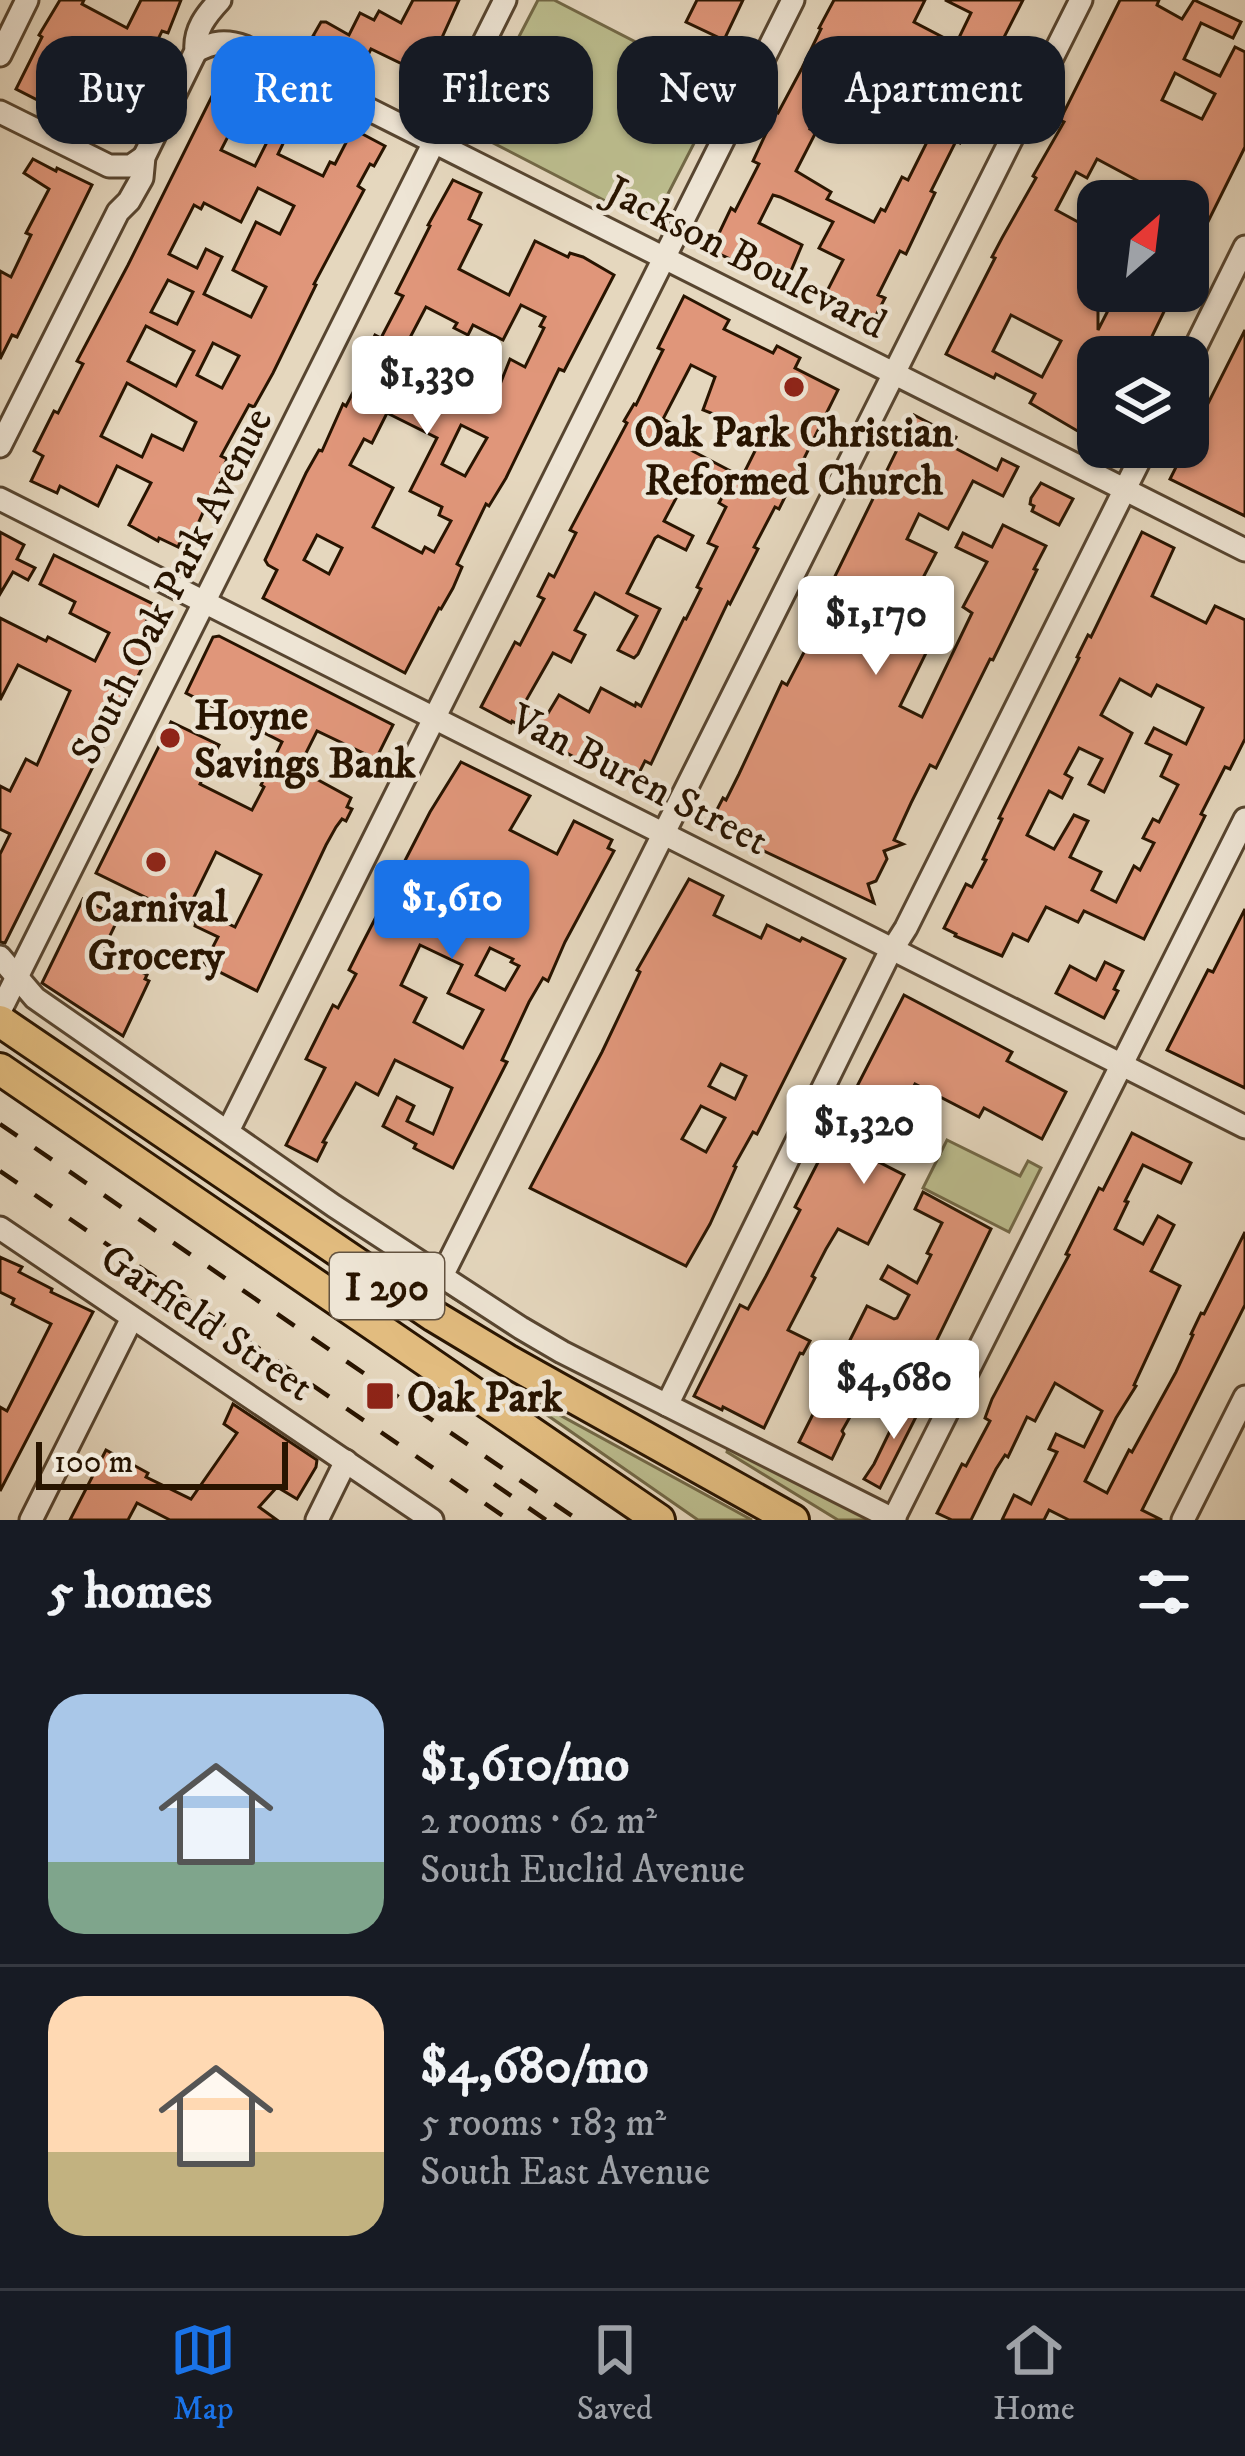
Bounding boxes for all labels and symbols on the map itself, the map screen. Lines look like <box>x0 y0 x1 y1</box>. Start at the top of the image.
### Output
street label: Jackson Boulevard <box>593 164 895 352</box>
north arrow <box>1077 180 1209 312</box>
pin: $1,330 <box>329 336 525 438</box>
marker: Oak Park Christian Reformed Church <box>781 374 807 400</box>
street label: South Oak Park Avenue <box>60 399 285 773</box>
place label: Oak Park Christian Reformed Church <box>634 408 954 508</box>
pin: $1,170 <box>778 576 974 678</box>
place label: Hoyne Savings Bank <box>194 691 417 791</box>
street label: Van Buren Street <box>500 693 776 868</box>
marker: Hoyne Savings Bank <box>157 725 183 751</box>
marker: Carnival Grocery <box>143 849 169 875</box>
pin: $1,610 <box>354 860 550 962</box>
place label: Carnival Grocery <box>84 883 229 983</box>
pin: $1,320 <box>766 1085 962 1187</box>
street label: Garfield Street <box>90 1233 323 1414</box>
road number: I 290 <box>330 1253 444 1319</box>
pin: $4,680 <box>796 1340 992 1442</box>
place label: Oak Park <box>407 1373 564 1425</box>
marker: Oak Park <box>364 1380 396 1412</box>
scale bar <box>36 1436 288 1489</box>

